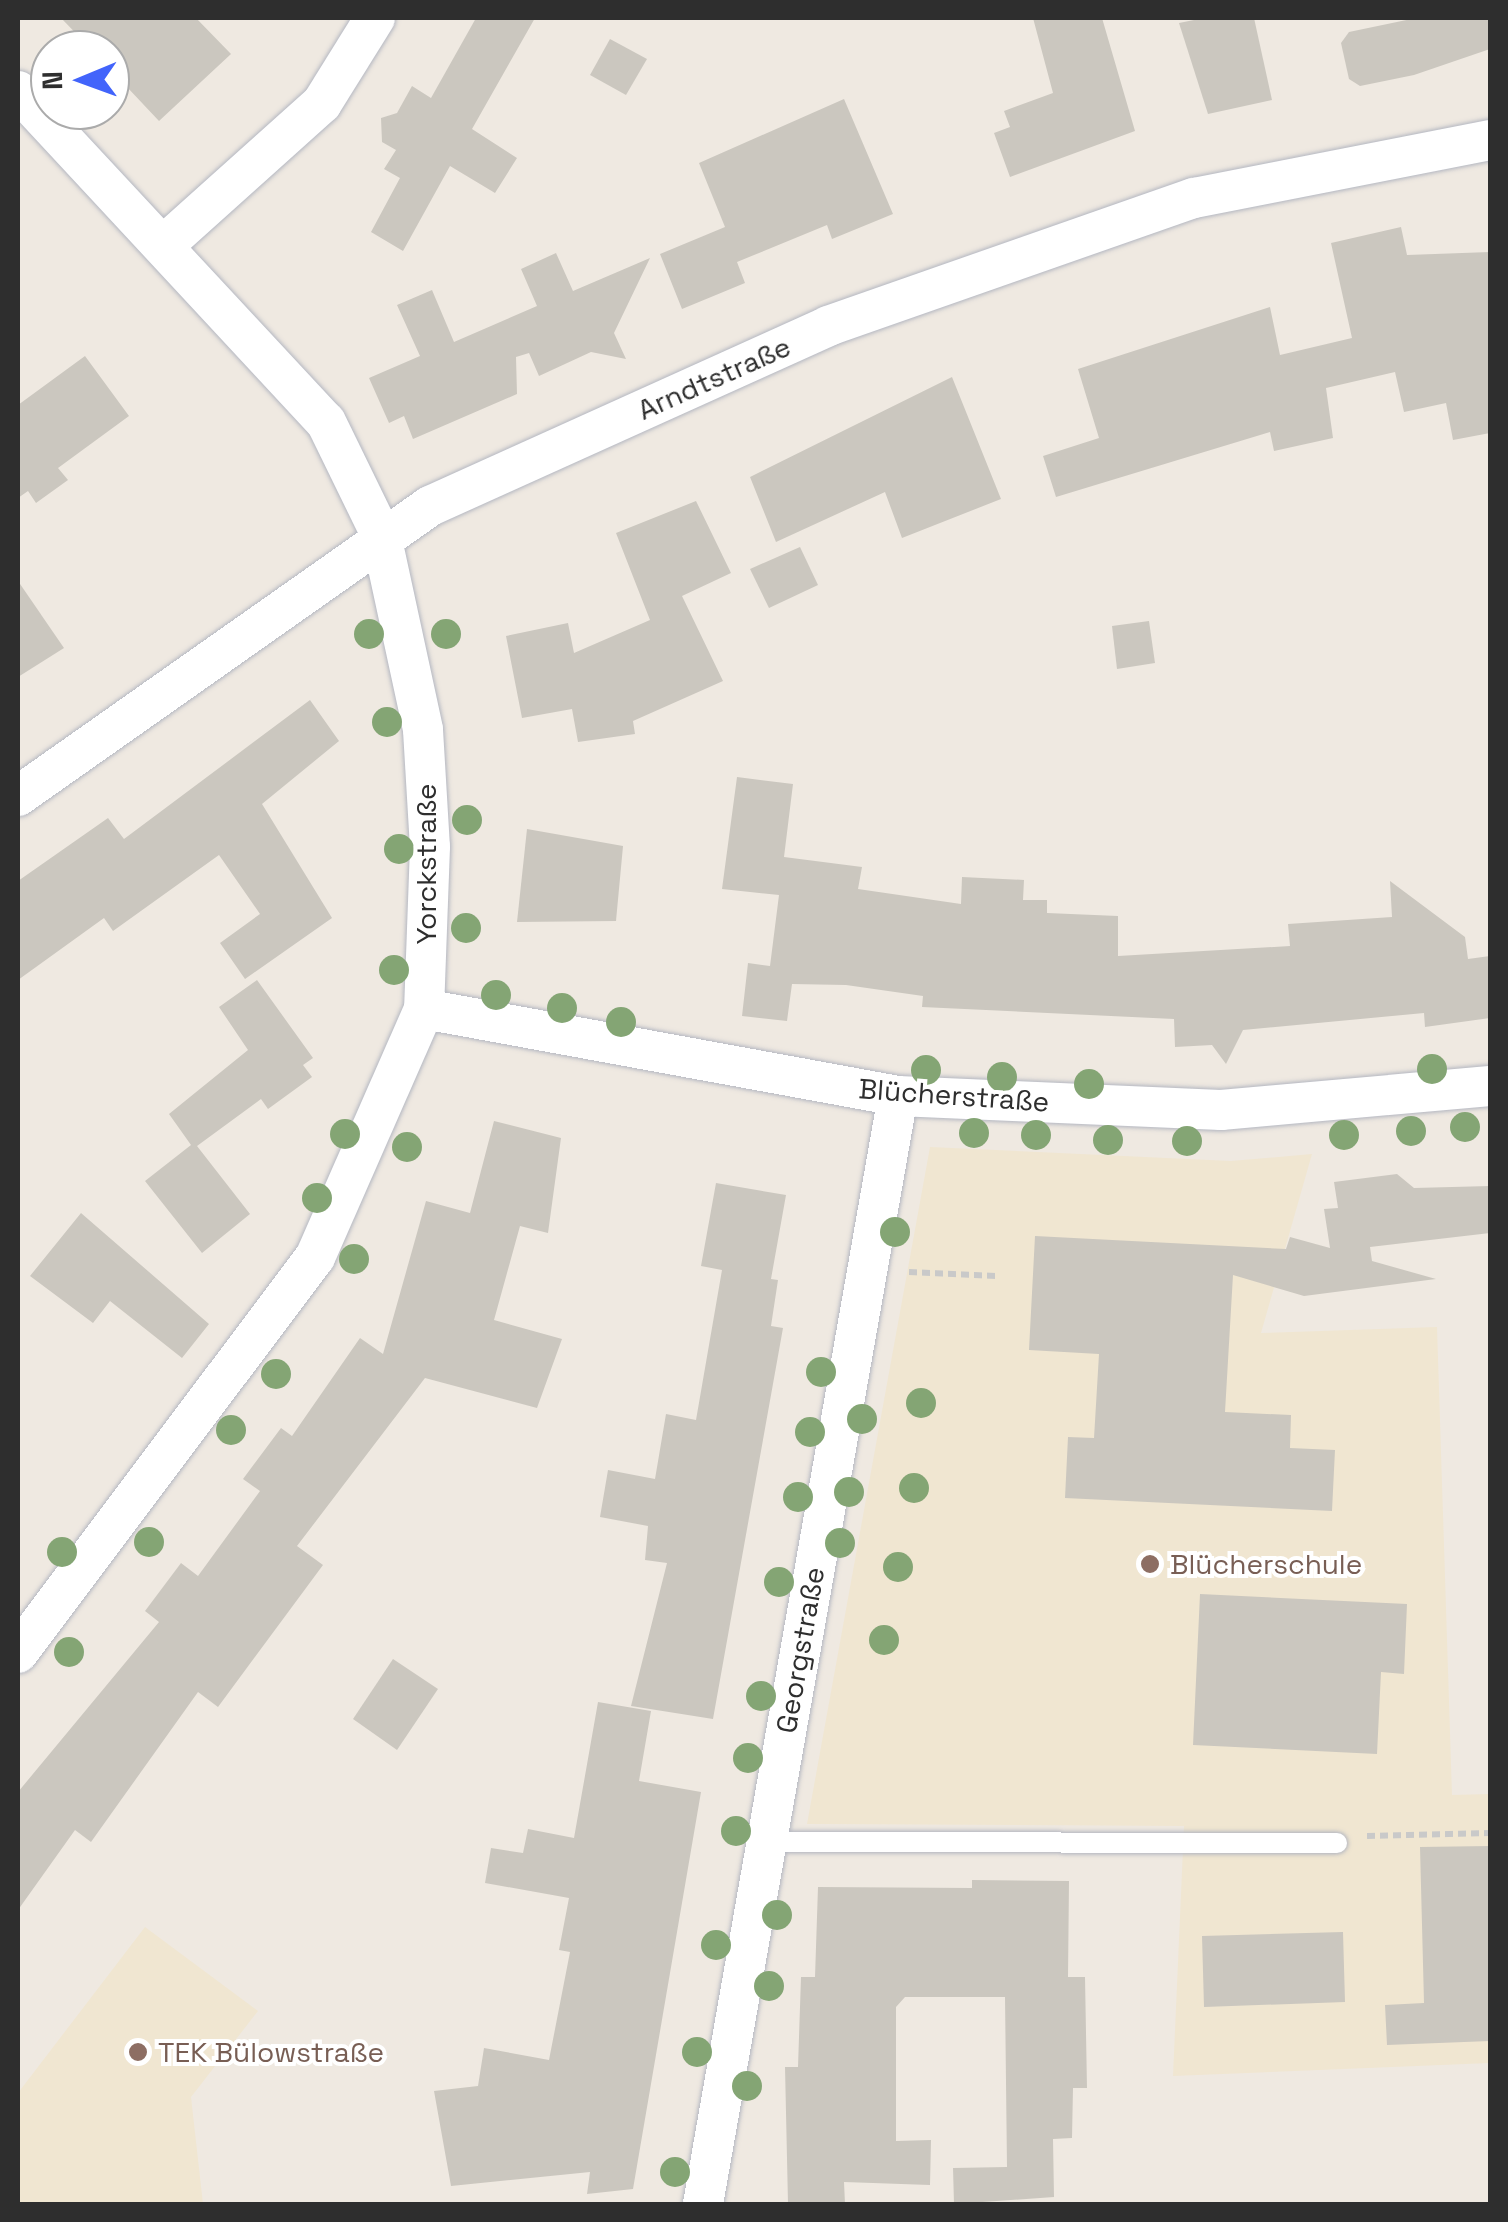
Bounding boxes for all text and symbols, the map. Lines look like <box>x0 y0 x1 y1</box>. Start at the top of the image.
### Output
north arrow <box>30 30 130 130</box>
text: N <box>34 71 70 90</box>
street label: Arndtstraße <box>632 329 796 427</box>
street label: Yorckstraße <box>409 783 443 945</box>
street label: Blücherstraße <box>858 1072 1050 1118</box>
place label: Blücherschule <box>1170 1547 1362 1581</box>
marker: Blücherschule <box>1139 1553 1161 1575</box>
street label: Georgstraße <box>769 1564 831 1736</box>
place label: TEK Bülowstraße <box>158 2035 384 2069</box>
marker: TEK Bülowstraße <box>127 2041 149 2063</box>

